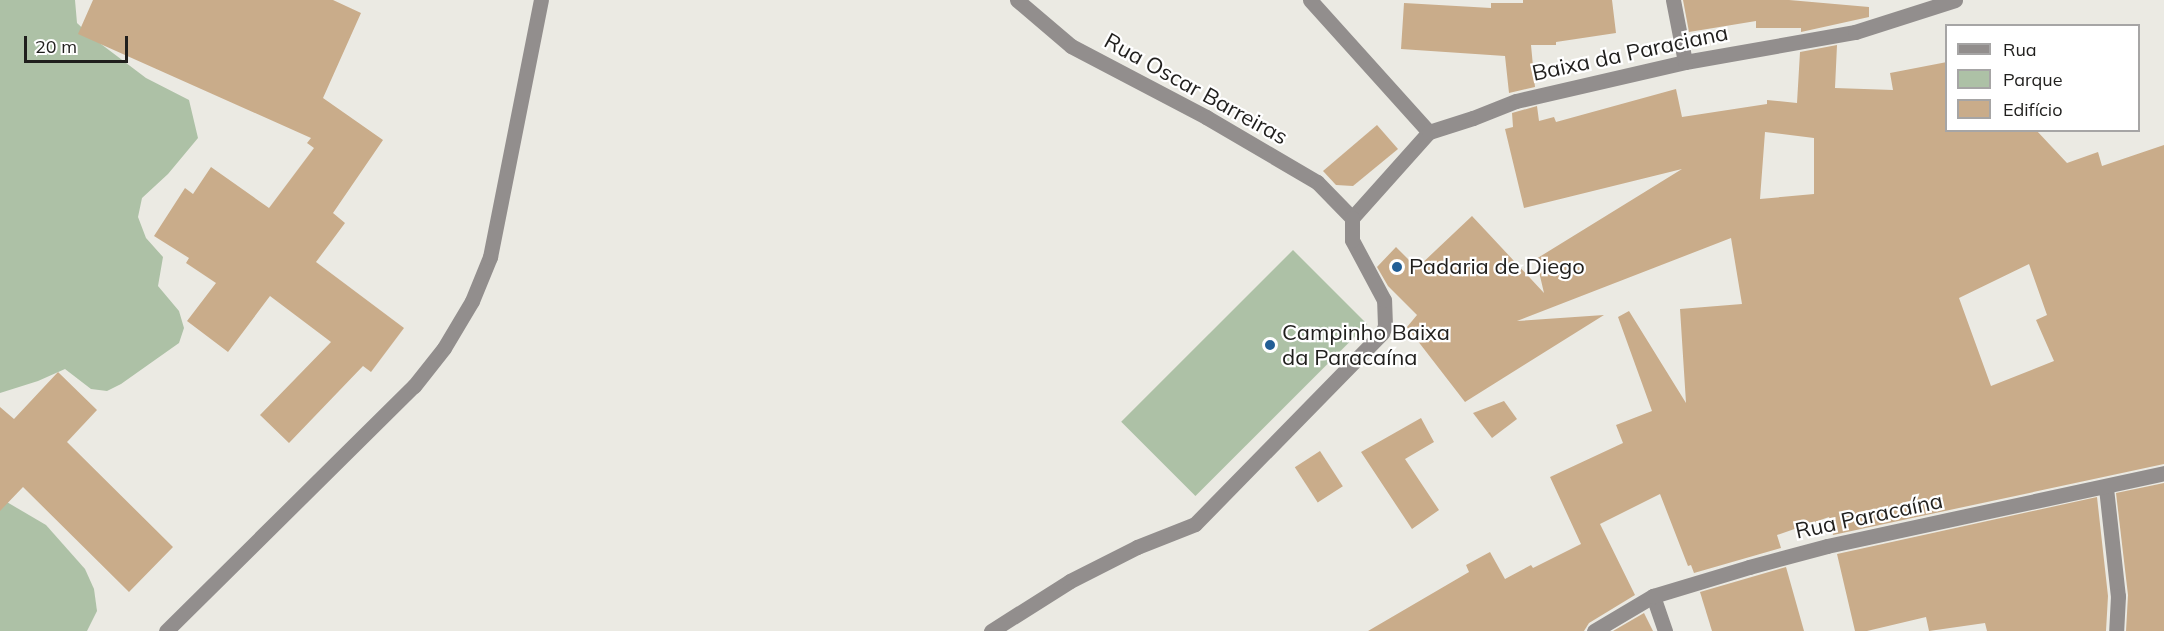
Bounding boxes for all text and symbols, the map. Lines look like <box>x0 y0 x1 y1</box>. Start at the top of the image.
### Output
street label: Baixa da Paraciana <box>1530 19 1730 87</box>
scale bar <box>27 24 130 62</box>
legend <box>1945 24 2140 132</box>
street label: Rua Oscar Barreiras <box>1100 28 1292 150</box>
text: 20 m <box>35 35 77 58</box>
text: Rua <box>2003 38 2037 61</box>
text: Parque <box>2003 68 2062 91</box>
text: Edifício <box>2003 98 2062 121</box>
place label: Padaria de Diego <box>1409 254 1585 280</box>
marker: Padaria de Diego <box>1390 260 1404 274</box>
place label: Campinho Baixa da Paracaína <box>1282 319 1450 370</box>
marker: Campinho Baixa da Paracaína <box>1263 338 1277 352</box>
street label: Rua Paracaína <box>1793 487 1945 545</box>

